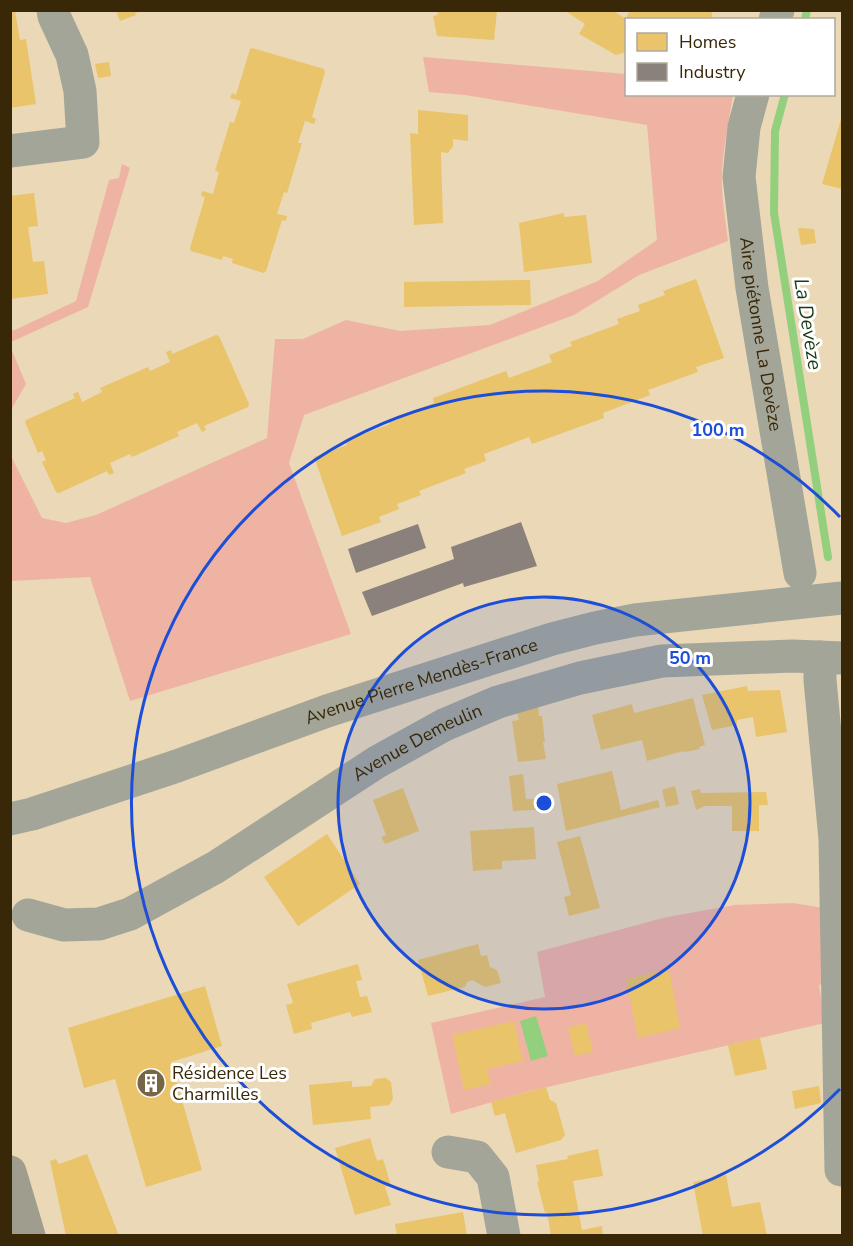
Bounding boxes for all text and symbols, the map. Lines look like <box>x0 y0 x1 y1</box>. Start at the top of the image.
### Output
legend <box>625 18 835 96</box>
text: Homes <box>679 30 736 54</box>
text: Industry <box>679 60 746 84</box>
street label: Aire piétonne La Devèze <box>734 236 788 433</box>
water label: La Devèze <box>787 276 829 372</box>
text: 100 m <box>691 418 745 442</box>
street label: Avenue Pierre Mendès-France <box>302 632 541 730</box>
text: 50 m <box>669 646 711 670</box>
street label: Avenue Demeulin <box>348 698 486 787</box>
centre of rings <box>534 793 554 813</box>
place label: Résidence Les Charmilles <box>172 1061 287 1106</box>
building icon: Résidence Les Charmilles <box>135 1067 167 1099</box>

